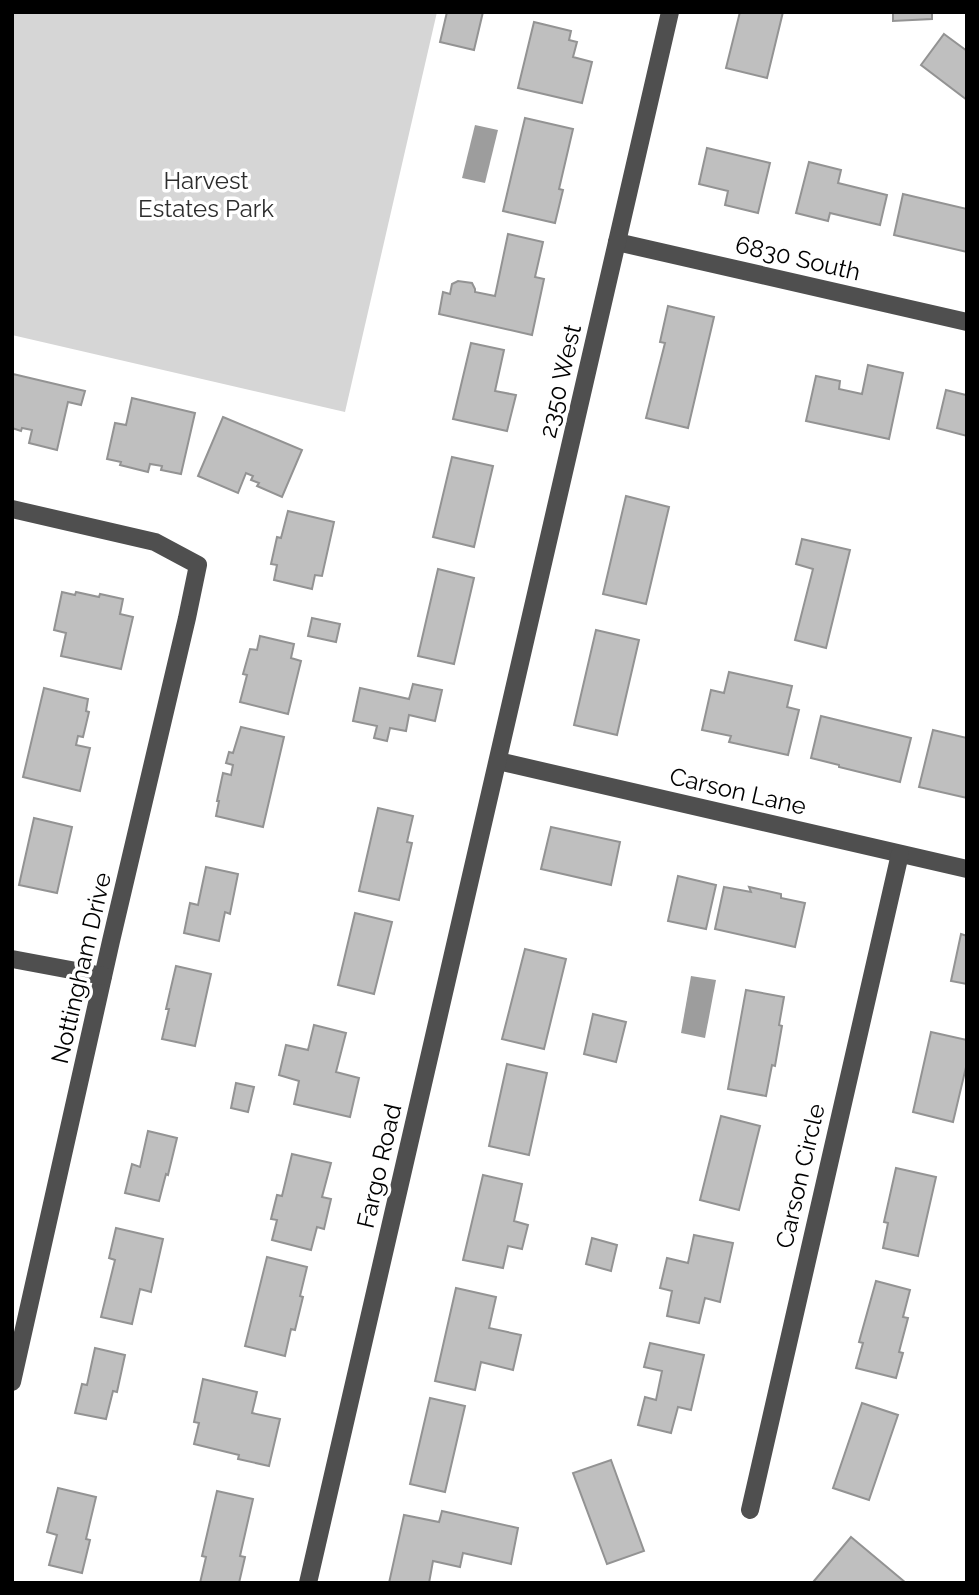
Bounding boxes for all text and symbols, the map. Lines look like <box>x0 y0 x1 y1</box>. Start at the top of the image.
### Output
park label: Harvest Estates Park <box>138 166 274 223</box>
street label: 6830 South <box>733 230 863 286</box>
street label: 2350 West <box>533 321 587 441</box>
street label: Carson Lane <box>667 761 809 821</box>
street label: Nottingham Drive <box>45 870 117 1066</box>
street label: Fargo Road <box>351 1101 407 1231</box>
street label: Carson Circle <box>769 1101 831 1251</box>

